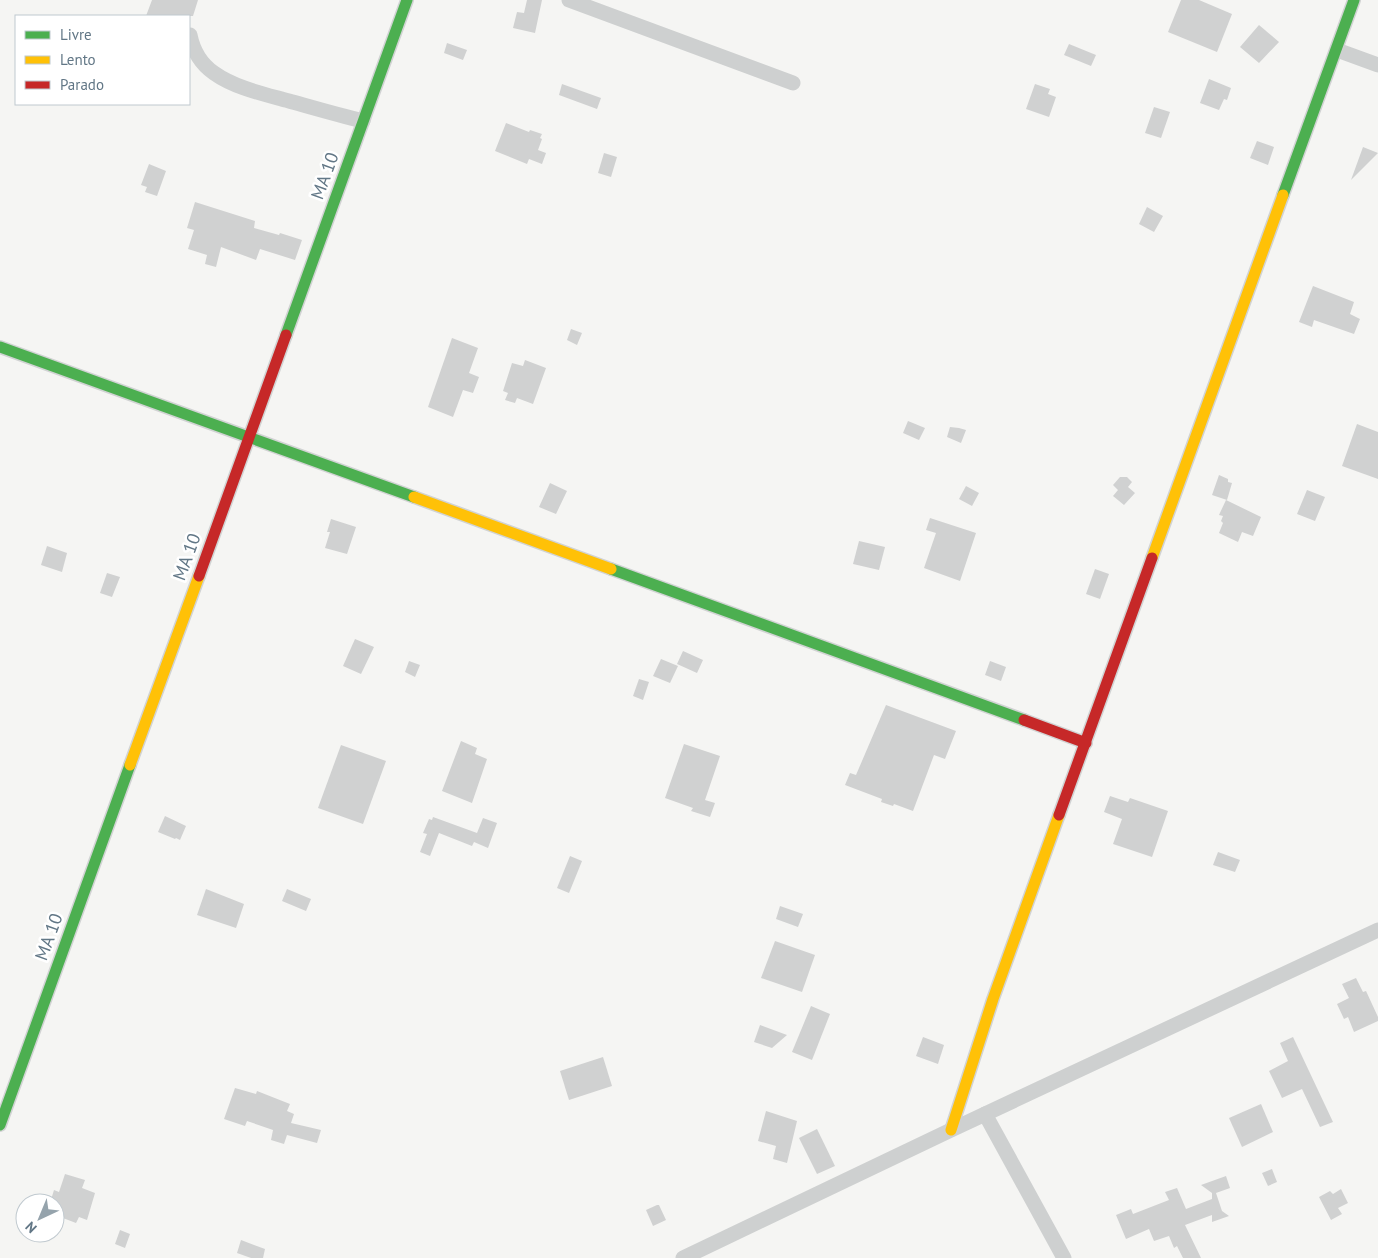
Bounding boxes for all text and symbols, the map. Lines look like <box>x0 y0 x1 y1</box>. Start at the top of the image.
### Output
legend <box>15 15 190 105</box>
text: Livre <box>60 25 92 44</box>
text: Lento <box>60 50 96 69</box>
text: Parado <box>60 75 104 94</box>
street label: MA 10 <box>305 149 344 203</box>
street label: MA 10 <box>167 530 206 584</box>
street label: MA 10 <box>29 910 68 964</box>
north arrow <box>15 1193 65 1243</box>
text: N <box>21 1218 41 1237</box>

